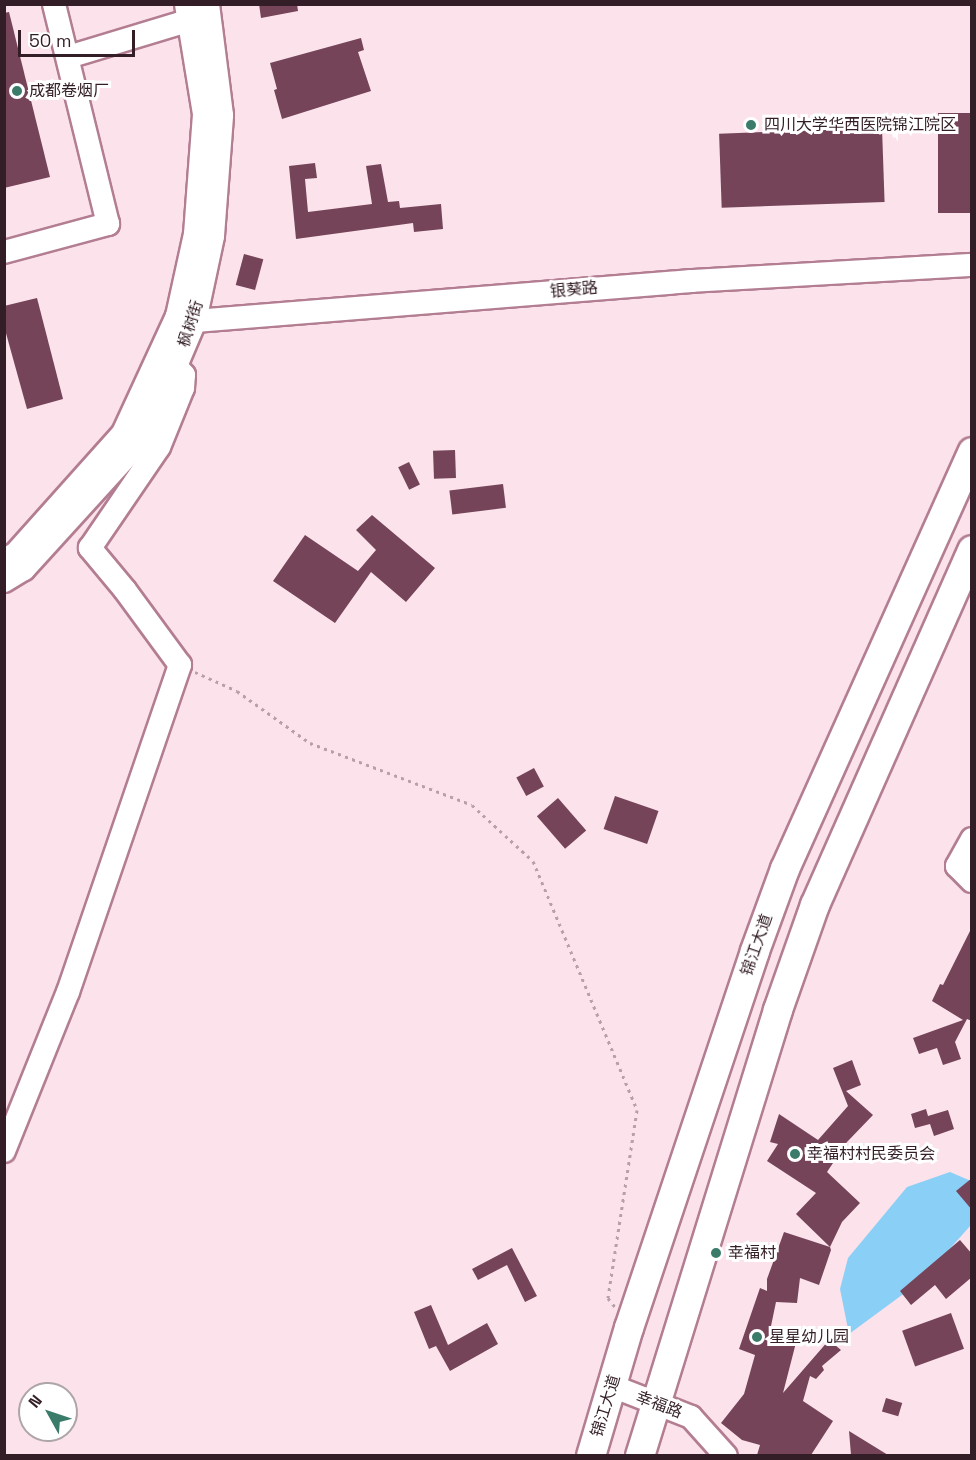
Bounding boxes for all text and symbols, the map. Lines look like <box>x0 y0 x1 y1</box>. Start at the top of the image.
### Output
scale bar <box>21 18 138 56</box>
text: 50 m <box>29 29 71 52</box>
place label: 成都卷烟厂 <box>29 81 109 101</box>
marker: 成都卷烟厂 <box>10 84 24 98</box>
place label: 四川大学华西医院锦江院区 <box>764 115 956 135</box>
marker: 四川大学华西医院锦江院区 <box>742 116 760 134</box>
street label: 银葵路 <box>549 278 599 302</box>
street label: 枫树街 <box>174 298 208 350</box>
street label: 锦江大道 <box>738 912 776 978</box>
place label: 幸福村村民委员会 <box>807 1144 935 1164</box>
marker: 幸福村村民委员会 <box>788 1147 802 1161</box>
place label: 幸福村 <box>728 1243 776 1263</box>
marker: 幸福村 <box>709 1246 723 1260</box>
place label: 星星幼儿园 <box>769 1327 849 1347</box>
marker: 星星幼儿园 <box>750 1330 764 1344</box>
street label: 锦江大道 <box>587 1373 625 1439</box>
north arrow <box>18 1382 78 1442</box>
street label: 幸福路 <box>633 1387 685 1423</box>
text: N <box>24 1391 47 1412</box>

